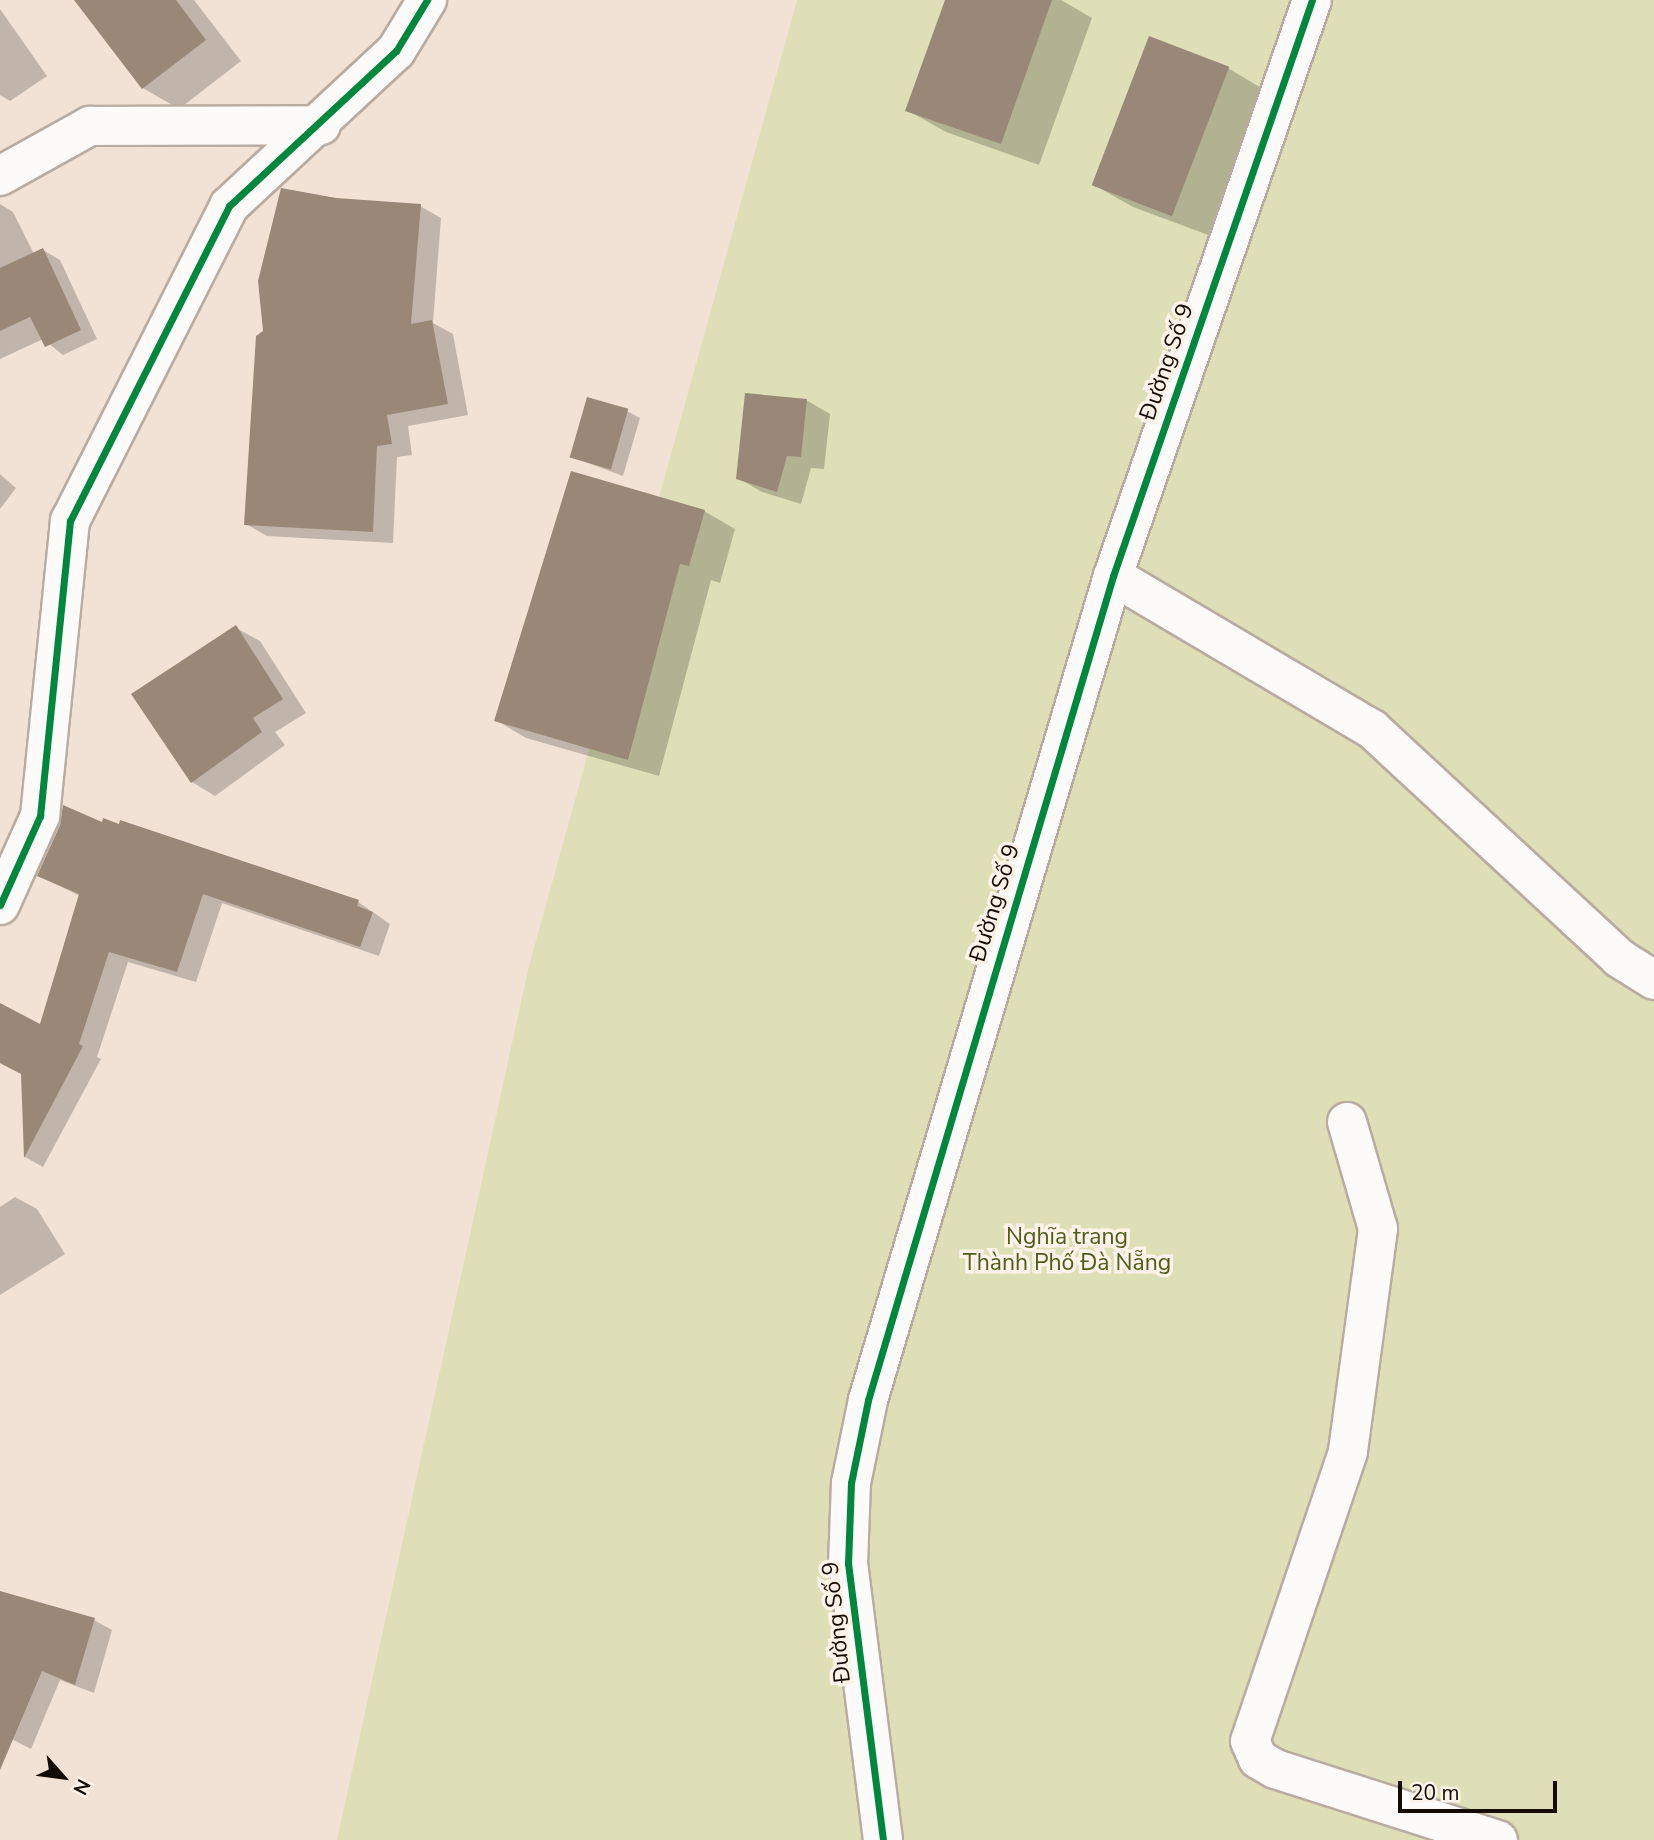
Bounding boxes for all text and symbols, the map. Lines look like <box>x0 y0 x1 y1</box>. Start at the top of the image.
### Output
street label: Đường Số 9 <box>1134 300 1200 424</box>
street label: Đường Số 9 <box>964 841 1026 965</box>
park label: Nghĩa trang Thành Phố Đà Nẵng <box>963 1223 1171 1277</box>
street label: Đường Số 9 <box>817 1560 857 1684</box>
north arrow <box>28 1742 98 1812</box>
scale bar <box>1402 1766 1561 1810</box>
text: N <box>67 1774 96 1799</box>
text: 20 m <box>1411 1779 1460 1807</box>

